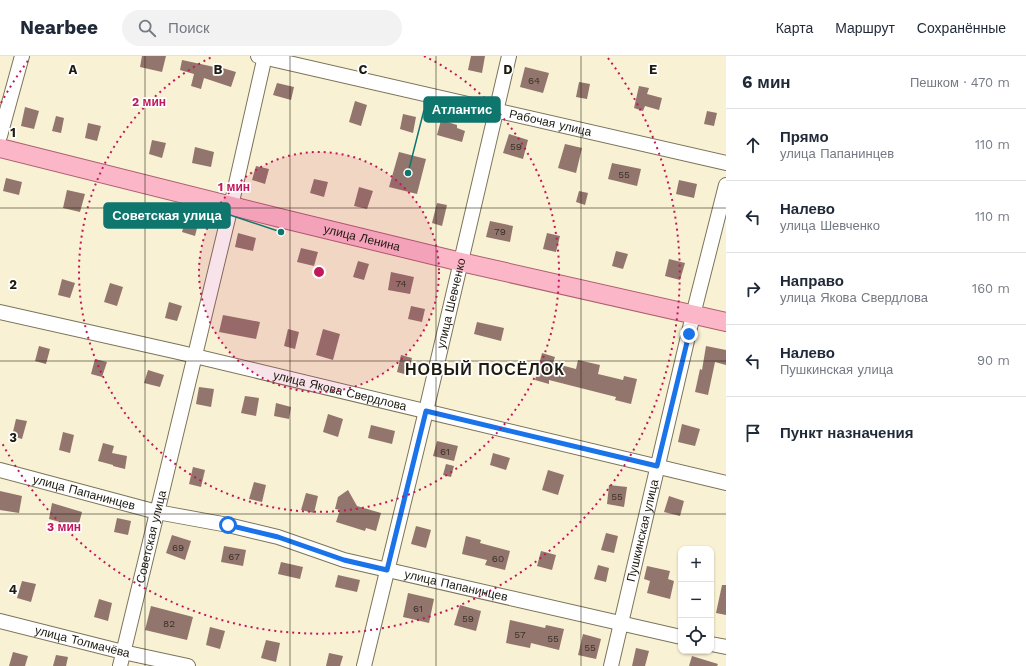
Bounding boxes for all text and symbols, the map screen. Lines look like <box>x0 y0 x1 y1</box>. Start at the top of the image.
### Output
search box <box>122 10 402 46</box>
text: Nearbee <box>20 16 98 39</box>
icon: search <box>136 17 158 39</box>
text: Поиск <box>168 19 210 37</box>
text: Карта <box>776 20 813 36</box>
text: Маршрут <box>835 20 895 36</box>
text: Сохранённые <box>917 20 1006 36</box>
text: A <box>69 62 78 77</box>
text: B <box>214 62 223 77</box>
text: C <box>359 62 368 77</box>
text: D <box>503 62 513 77</box>
text: E <box>649 62 657 77</box>
text: 6 мин <box>742 72 791 92</box>
house number: 64 <box>528 75 540 86</box>
text: Пешком · 470 m <box>910 75 1010 90</box>
text: 2 мин <box>132 95 166 109</box>
callout: Атлантис <box>424 97 500 122</box>
text: Атлантис <box>432 102 492 117</box>
street label: Рабочая улица <box>508 107 593 139</box>
text: 1 <box>10 125 16 140</box>
text: Прямо <box>780 128 829 146</box>
icon: ahead <box>742 134 764 156</box>
text: 110 m <box>975 137 1010 152</box>
house number: 59 <box>510 141 522 152</box>
text: улица Папанинцев <box>780 146 894 161</box>
house number: 55 <box>618 169 630 180</box>
text: 1 мин <box>218 180 250 194</box>
text: Налево <box>780 200 835 218</box>
callout: Советская улица <box>104 203 230 228</box>
icon: left <box>742 206 764 228</box>
text: Советская улица <box>112 208 222 223</box>
text: 110 m <box>975 209 1010 224</box>
text: улица Шевченко <box>780 218 880 233</box>
street label: улица Ленина <box>322 222 402 254</box>
house number: 79 <box>494 226 506 237</box>
street label: улица Шевченко <box>434 256 469 350</box>
centre of rings <box>312 265 326 279</box>
text: Направо <box>780 272 844 290</box>
text: 2 <box>9 277 17 292</box>
house number: 74 <box>395 278 407 289</box>
icon: right <box>742 278 764 300</box>
text: 160 m <box>972 281 1010 296</box>
text: улица Якова Свердлова <box>780 290 928 305</box>
route end <box>680 325 698 343</box>
text: Налево <box>780 344 835 362</box>
icon: left <box>742 350 764 372</box>
text: 90 m <box>977 353 1010 368</box>
district label: НОВЫЙ ПОСЁЛОК <box>405 360 565 379</box>
text: Пушкинская улица <box>780 362 893 377</box>
street label: улица Якова Свердлова <box>272 368 408 413</box>
icon: arrive <box>742 422 764 444</box>
text: Пункт назначения <box>780 424 913 442</box>
text: 3 <box>9 430 17 445</box>
house number: 61 <box>440 446 450 457</box>
street label: улица Папанинцев <box>31 472 137 513</box>
street label: Пушкинская улица <box>624 478 661 583</box>
street label: Советская улица <box>133 489 169 585</box>
house number: 55 <box>611 491 623 502</box>
route start <box>219 516 237 534</box>
text: 3 мин <box>47 520 81 534</box>
house number: 69 <box>172 542 184 553</box>
map controls <box>678 546 714 654</box>
button: + <box>678 546 714 582</box>
house number: 67 <box>228 551 240 562</box>
house number: 60 <box>492 553 504 564</box>
street label: улица Папанинцев <box>403 567 509 604</box>
text: 4 <box>9 582 18 597</box>
button: − <box>678 582 714 618</box>
house number: 61 <box>413 603 423 614</box>
house number: 59 <box>462 613 474 624</box>
house number: 82 <box>163 618 175 629</box>
button: locate <box>678 618 714 654</box>
street label: улица Толмачёва <box>33 623 132 660</box>
house number: 57 <box>514 629 526 640</box>
house number: 55 <box>547 633 559 644</box>
house number: 55 <box>584 642 596 653</box>

